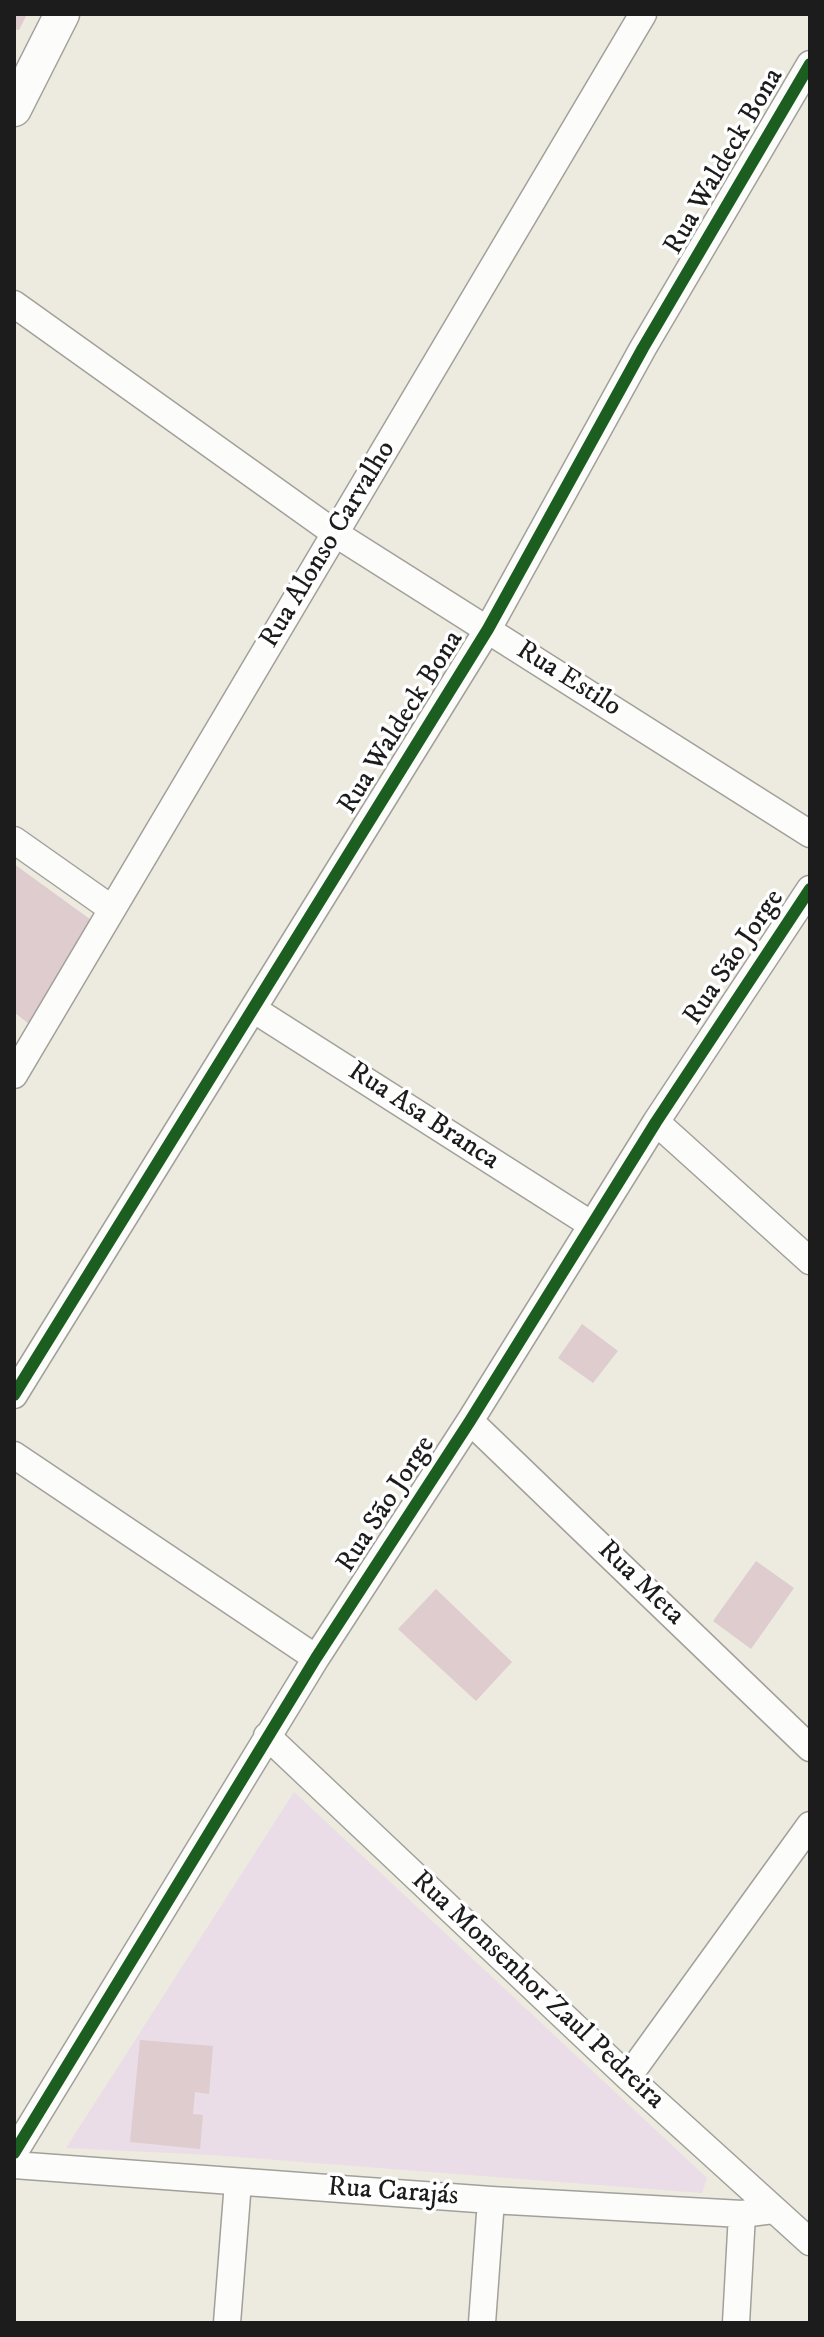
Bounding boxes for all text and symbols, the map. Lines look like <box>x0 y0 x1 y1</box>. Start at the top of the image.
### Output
street label: Rua Waldeck Bona <box>658 63 792 261</box>
street label: Rua Alonso Carvalho <box>254 435 404 655</box>
street label: Rua Waldeck Bona <box>332 625 472 821</box>
street label: Rua Estilo <box>509 635 627 725</box>
street label: Rua São Jorge <box>677 884 793 1032</box>
street label: Rua Asa Branca <box>341 1056 505 1178</box>
street label: Rua São Jorge <box>330 1430 444 1580</box>
street label: Rua Meta <box>590 1535 690 1633</box>
street label: Rua Monsenhor Zaul Pedreira <box>403 1865 671 2117</box>
street label: Rua Carajás <box>327 2172 459 2214</box>

